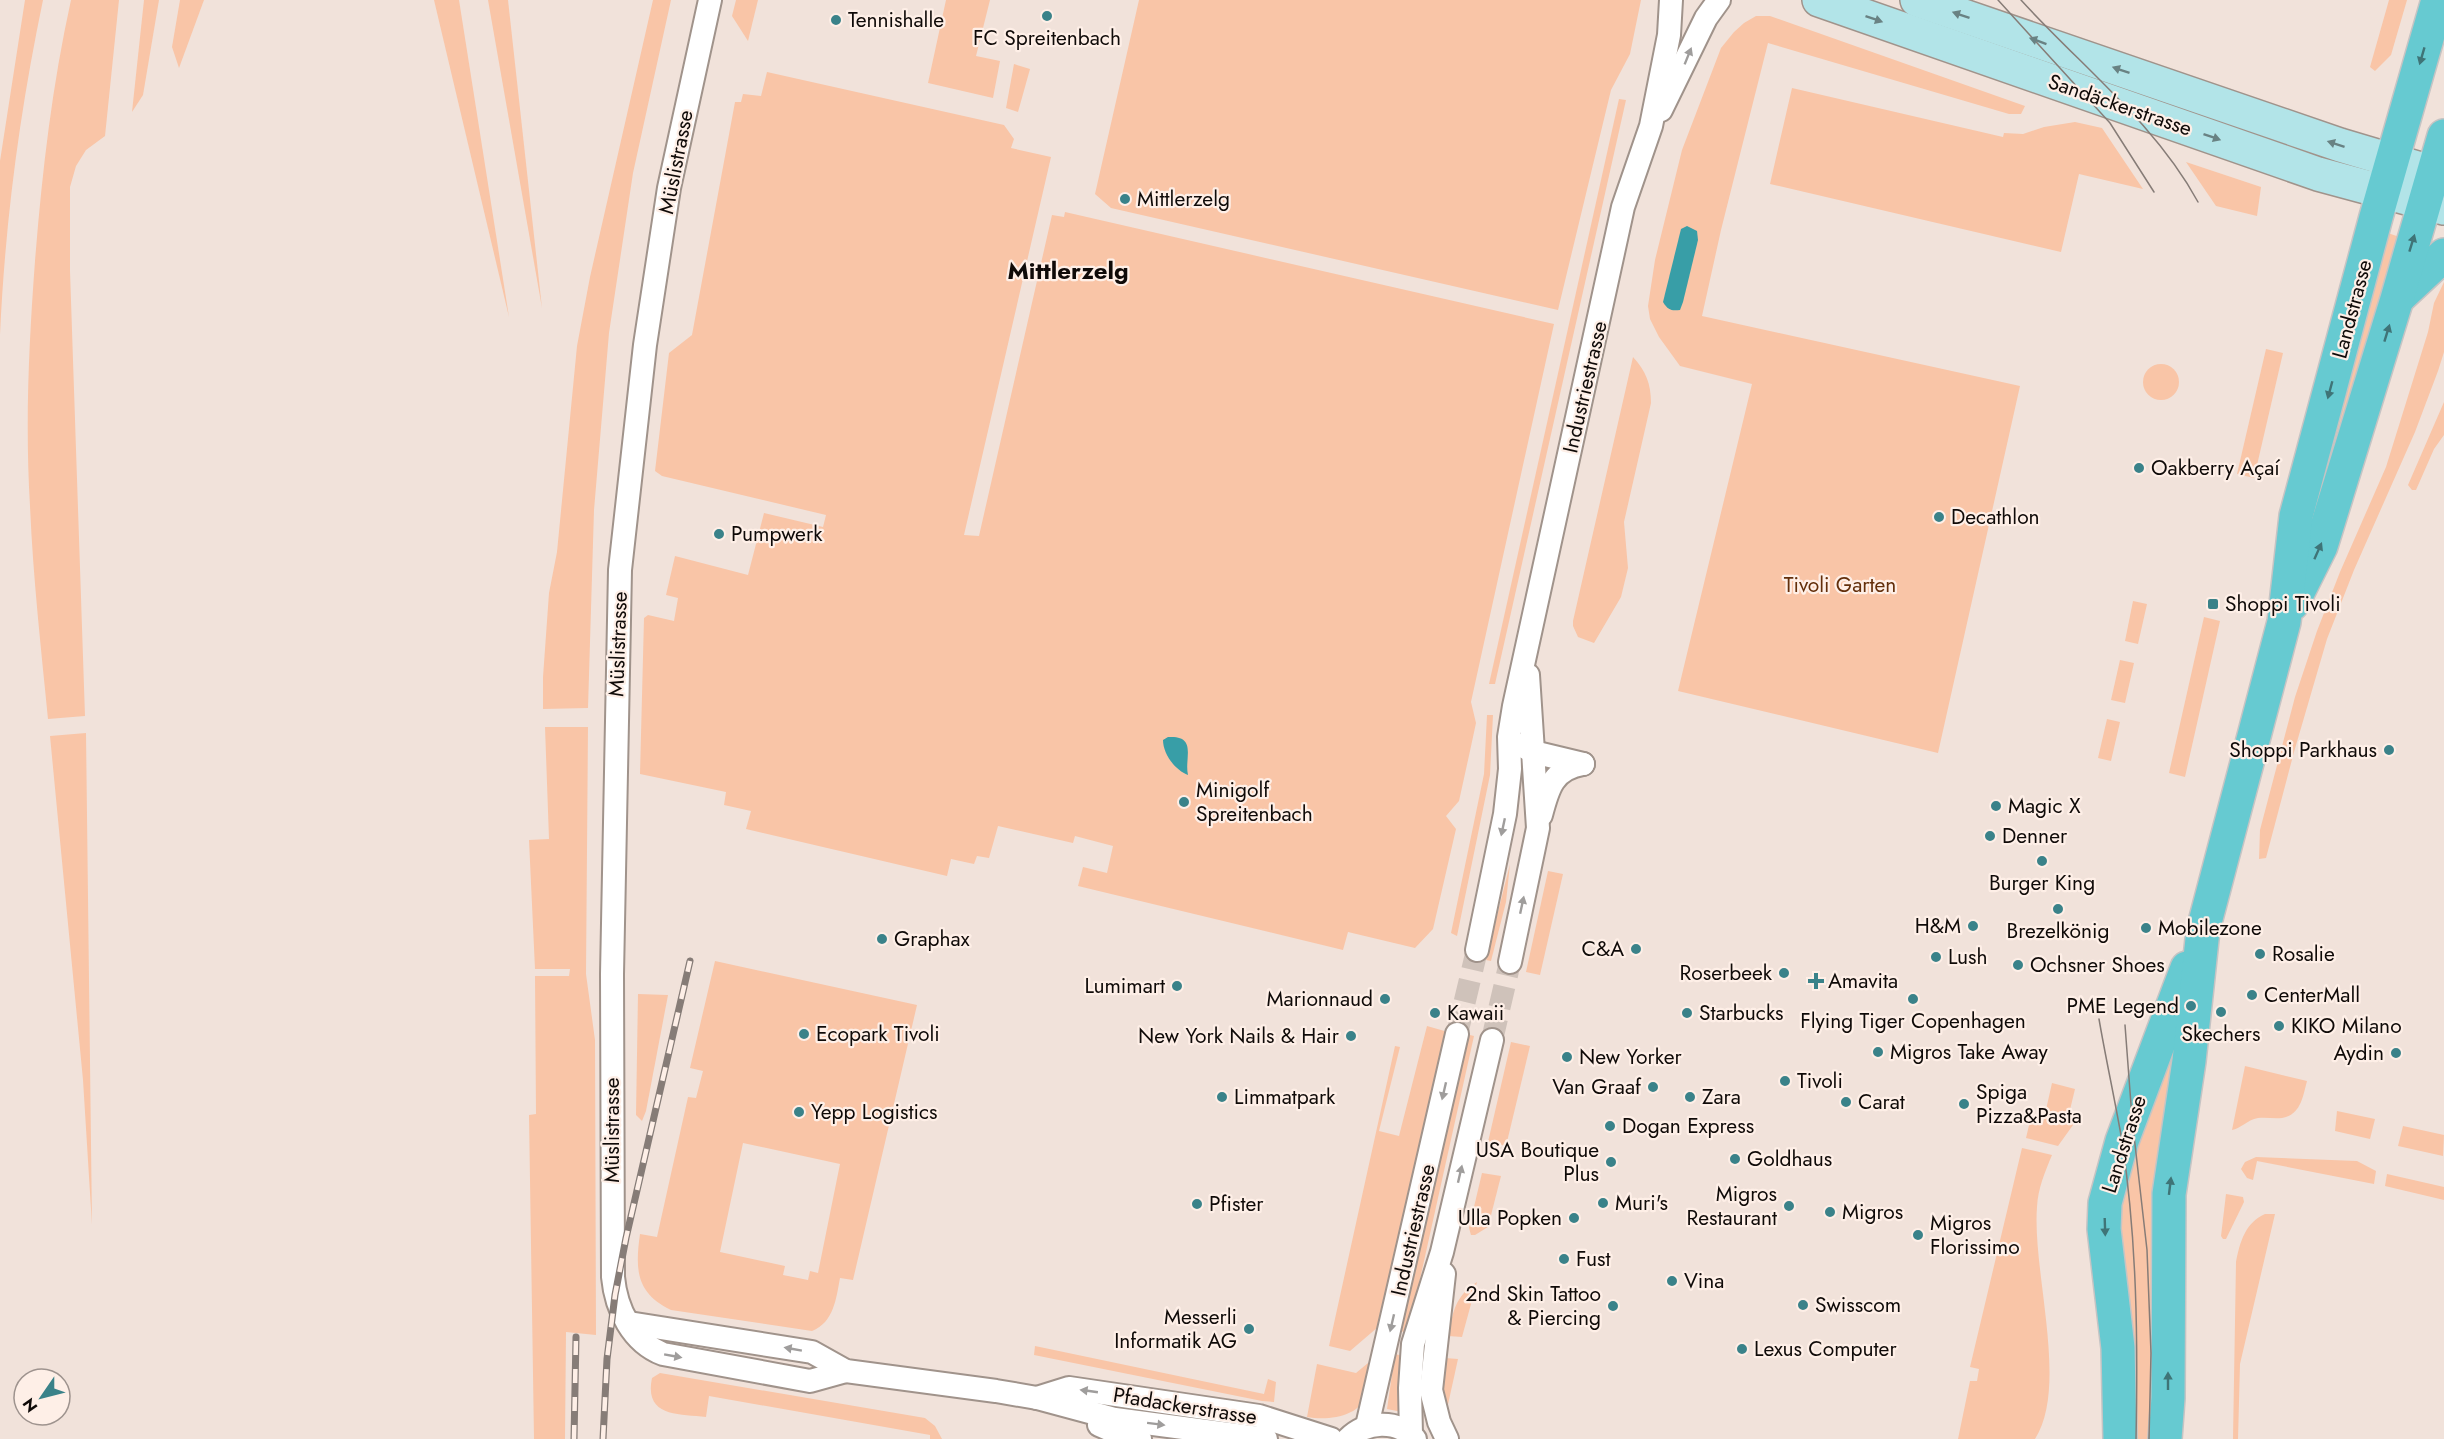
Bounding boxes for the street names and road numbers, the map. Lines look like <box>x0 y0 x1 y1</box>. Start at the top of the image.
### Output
street label: Sandäckerstrasse <box>2044 66 2196 144</box>
street label: Müslistrasse <box>651 107 701 217</box>
street label: Landstrasse <box>2324 256 2380 362</box>
street label: Industriestrasse <box>1555 318 1615 456</box>
street label: Müslistrasse <box>601 591 635 697</box>
street label: Müslistrasse <box>597 1077 627 1183</box>
street label: Landstrasse <box>2094 1091 2154 1197</box>
street label: Industriestrasse <box>1383 1161 1443 1299</box>
street label: Pfadackerstrasse <box>1111 1380 1259 1432</box>

